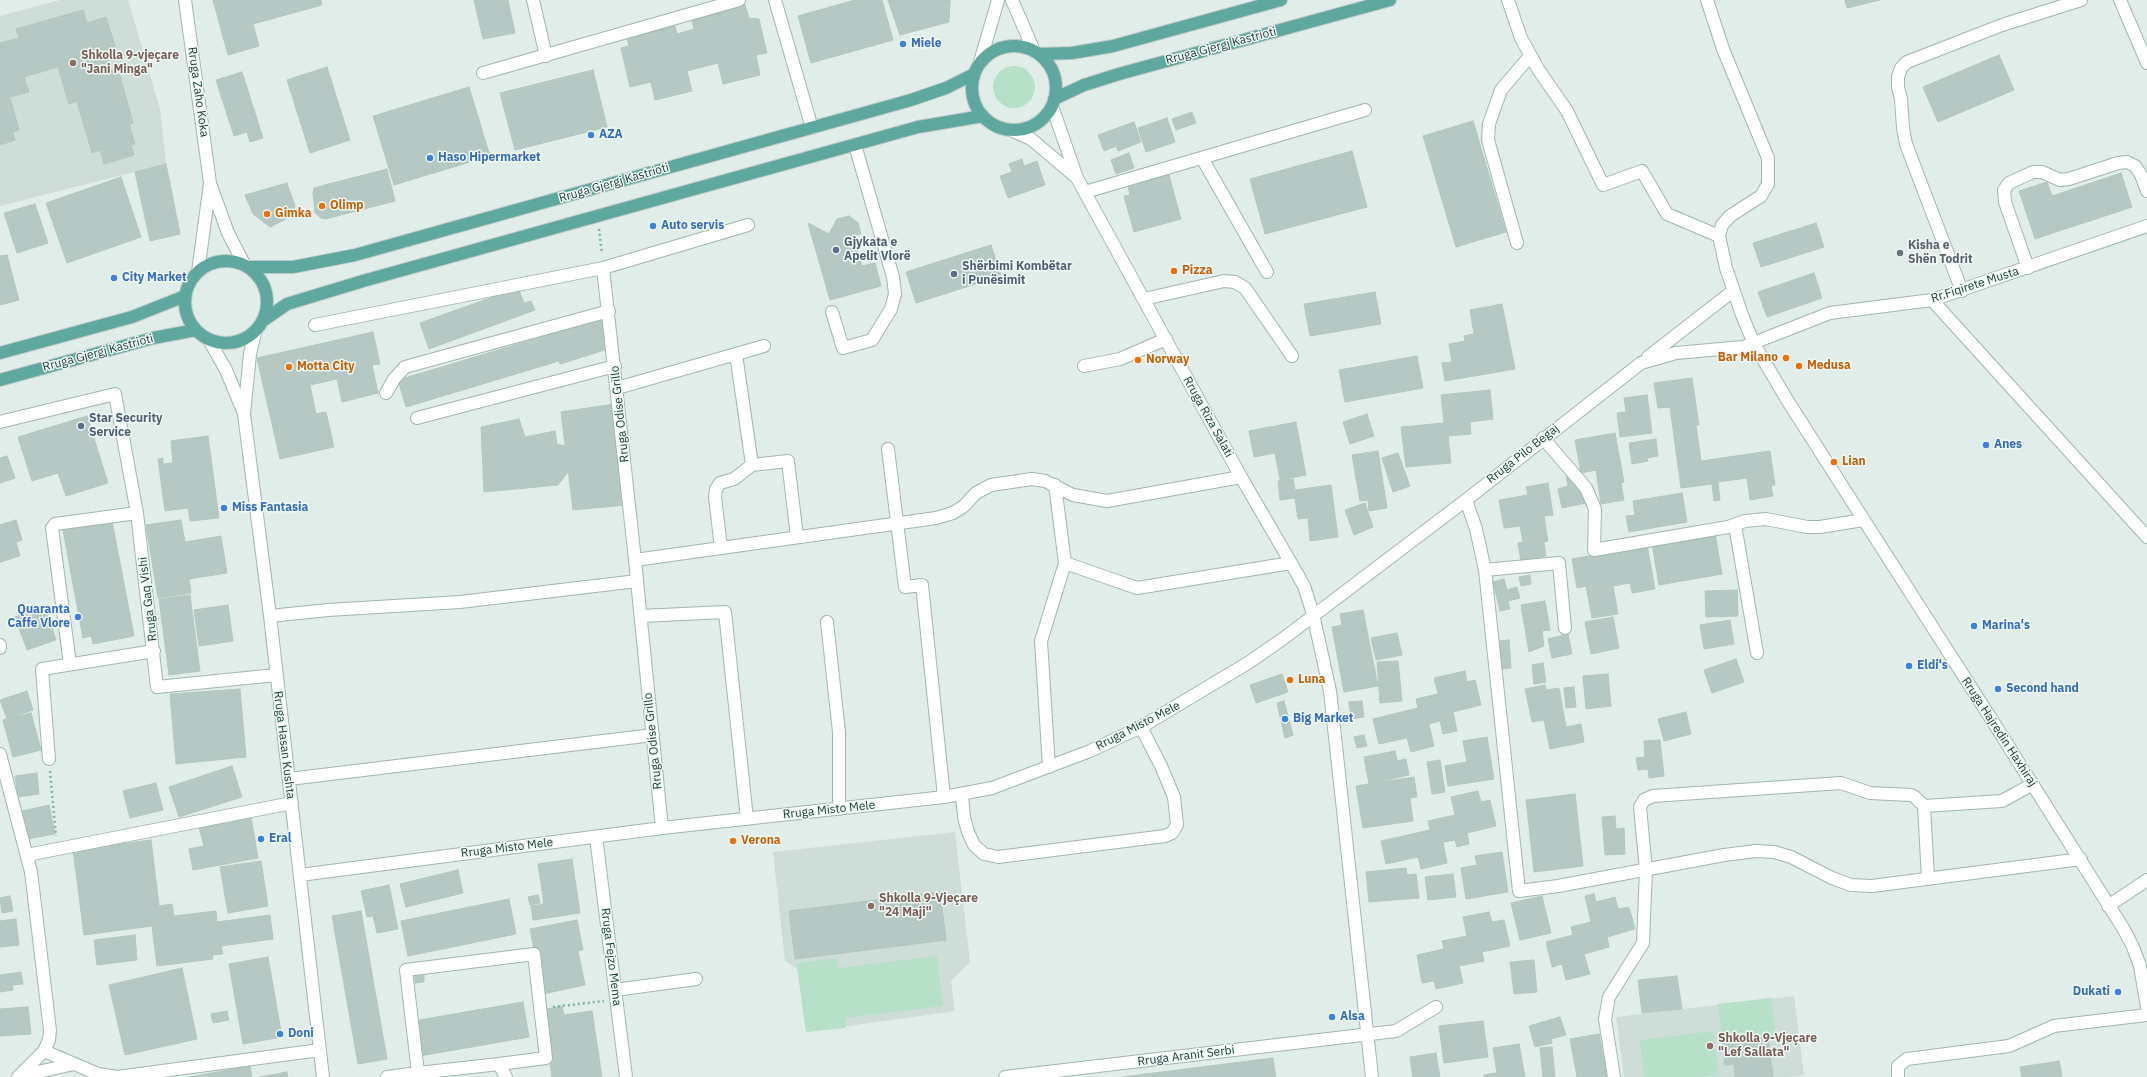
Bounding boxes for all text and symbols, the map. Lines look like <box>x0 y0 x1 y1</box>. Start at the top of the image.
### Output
street label: Rruga Gjergj Kastrioti <box>1164 24 1278 68</box>
place label: Miele <box>911 37 941 51</box>
marker: Miele <box>898 39 908 49</box>
street label: Rruga Zaho Koka <box>185 46 211 138</box>
place label: Shkolla 9-vjeçare "Jani Minga" <box>81 49 179 77</box>
marker: Shkolla 9-vjeçare "Jani Minga" <box>68 58 78 68</box>
place label: AZA <box>599 128 623 142</box>
marker: AZA <box>586 130 596 140</box>
place label: Haso Hipermarket <box>438 151 541 165</box>
marker: Haso Hipermarket <box>425 153 435 163</box>
street label: Rruga Gjergj Kastrioti <box>557 160 671 206</box>
place label: Olimp <box>330 199 364 213</box>
marker: Olimp <box>317 201 327 211</box>
place label: Gimka <box>275 207 312 221</box>
marker: Gimka <box>262 209 272 219</box>
place label: Auto servis <box>661 219 724 233</box>
marker: Auto servis <box>648 221 658 231</box>
place label: Gjykata e Apelit Vlorë <box>844 236 910 264</box>
place label: Kisha e Shën Todrit <box>1908 239 1973 267</box>
marker: Gjykata e Apelit Vlorë <box>831 245 841 255</box>
marker: Kisha e Shën Todrit <box>1895 248 1905 258</box>
place label: Shërbimi Kombëtar i Punësimit <box>962 260 1072 288</box>
place label: Pizza <box>1182 264 1213 278</box>
street label: Rr.Fiqirete Musta <box>1929 264 2021 306</box>
marker: Pizza <box>1169 266 1179 276</box>
marker: Shërbimi Kombëtar i Punësimit <box>949 269 959 279</box>
place label: City Market <box>122 271 187 285</box>
marker: City Market <box>109 273 119 283</box>
street label: Rruga Gjergj Kastrioti <box>41 331 155 375</box>
place label: Bar Milano <box>1718 351 1778 365</box>
place label: Norway <box>1146 353 1189 367</box>
marker: Bar Milano <box>1781 353 1791 363</box>
marker: Norway <box>1133 355 1143 365</box>
place label: Medusa <box>1807 359 1851 373</box>
place label: Motta City <box>297 360 355 374</box>
marker: Medusa <box>1794 361 1804 371</box>
marker: Motta City <box>284 362 294 372</box>
street label: Rruga Odise Grillo <box>608 365 632 463</box>
street label: Rruga Riza Salati <box>1180 374 1236 460</box>
place label: Star Security Service <box>89 412 162 440</box>
marker: Star Security Service <box>76 421 86 431</box>
street label: Rruga Pilo Begaj <box>1484 421 1562 487</box>
place label: Anes <box>1994 438 2022 452</box>
marker: Anes <box>1981 440 1991 450</box>
place label: Lian <box>1842 455 1866 469</box>
marker: Lian <box>1829 457 1839 467</box>
place label: Miss Fantasia <box>232 501 308 515</box>
marker: Miss Fantasia <box>219 503 229 513</box>
street label: Rruga Gaq Vishi <box>136 556 160 642</box>
place label: Quaranta Caffe Vlore <box>7 603 70 631</box>
marker: Quaranta Caffe Vlore <box>73 612 83 622</box>
place label: Marina's <box>1982 619 2030 633</box>
marker: Marina's <box>1969 621 1979 631</box>
place label: Eldi's <box>1917 659 1948 673</box>
marker: Eldi's <box>1904 661 1914 671</box>
place label: Luna <box>1298 673 1325 687</box>
marker: Luna <box>1285 675 1295 685</box>
street label: Rruga Hajredin Haxhiraj <box>1958 675 2040 789</box>
place label: Second hand <box>2006 682 2079 696</box>
marker: Second hand <box>1993 684 2003 694</box>
street label: Rruga Hasan Kushta <box>270 690 298 800</box>
street label: Rruga Odise Grillo <box>641 692 665 790</box>
street label: Rruga Misto Mele <box>1093 699 1183 753</box>
place label: Big Market <box>1293 712 1353 726</box>
marker: Big Market <box>1280 714 1290 724</box>
street label: Rruga Misto Mele <box>782 798 876 822</box>
place label: Eral <box>269 832 291 846</box>
marker: Eral <box>256 834 266 844</box>
place label: Verona <box>741 834 781 848</box>
street label: Rruga Misto Mele <box>460 835 554 861</box>
marker: Verona <box>728 836 738 846</box>
place label: Shkolla 9-Vjeçare "24 Maji" <box>879 892 978 920</box>
marker: Shkolla 9-Vjeçare "24 Maji" <box>866 901 876 911</box>
street label: Rruga Fejzo Mema <box>598 907 624 1007</box>
place label: Dukati <box>2073 985 2110 999</box>
marker: Dukati <box>2113 987 2123 997</box>
place label: Alsa <box>1340 1010 1365 1024</box>
marker: Alsa <box>1327 1012 1337 1022</box>
place label: Doni <box>288 1027 314 1041</box>
marker: Doni <box>275 1029 285 1039</box>
place label: Shkolla 9-Vjeçare "Lef Sallata" <box>1718 1032 1817 1060</box>
marker: Shkolla 9-Vjeçare "Lef Sallata" <box>1705 1041 1715 1051</box>
street label: Rruga Aranit Serbi <box>1137 1043 1235 1069</box>

